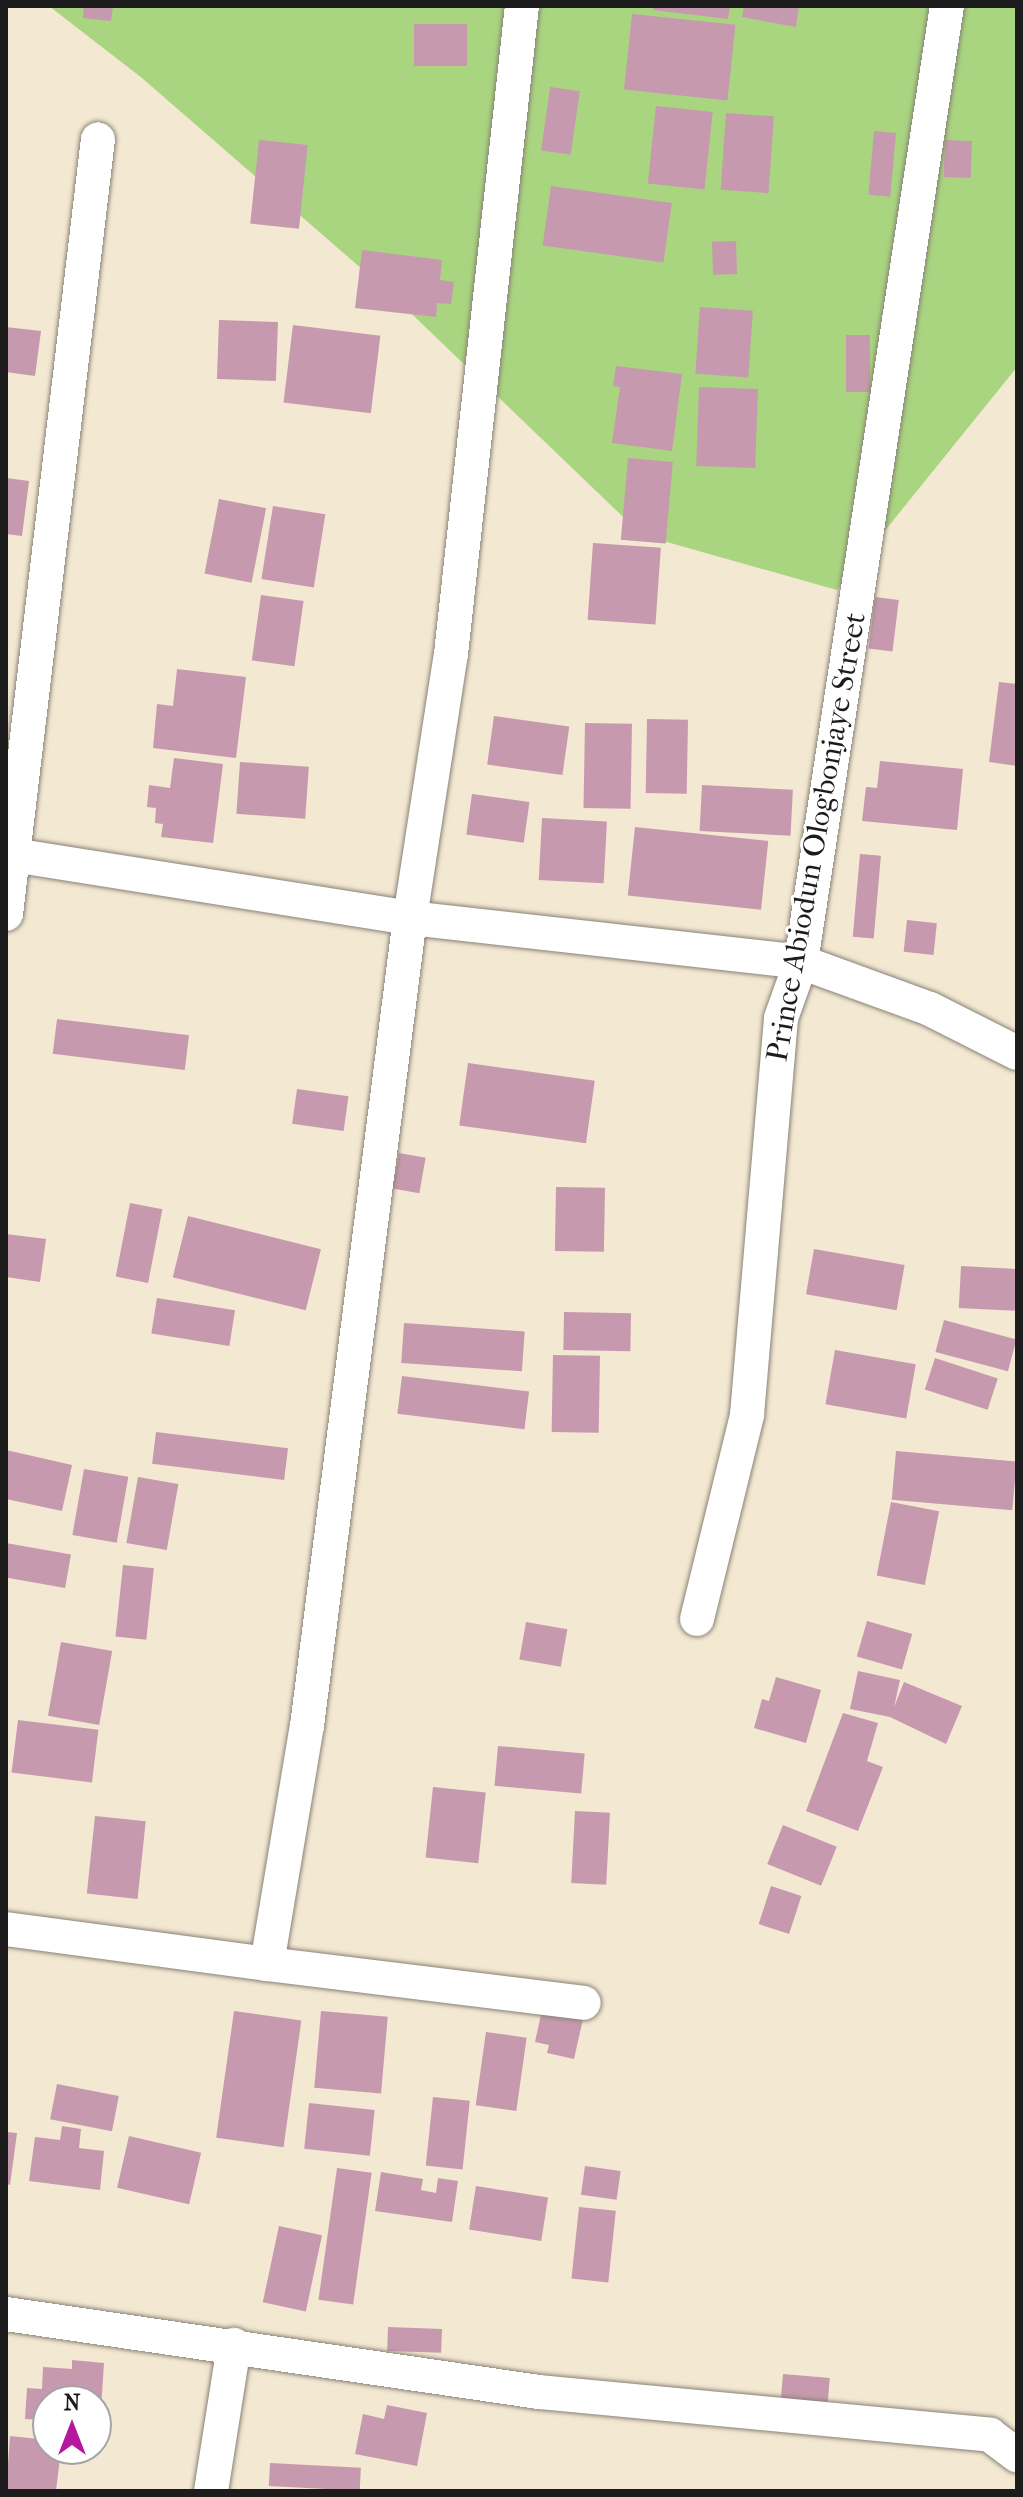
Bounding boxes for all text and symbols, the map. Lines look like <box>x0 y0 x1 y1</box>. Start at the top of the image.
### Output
street label: Prince Abiodun Ologbonjaye Street <box>760 610 874 1064</box>
north arrow <box>32 2385 112 2465</box>
text: N <box>64 2390 80 2416</box>

